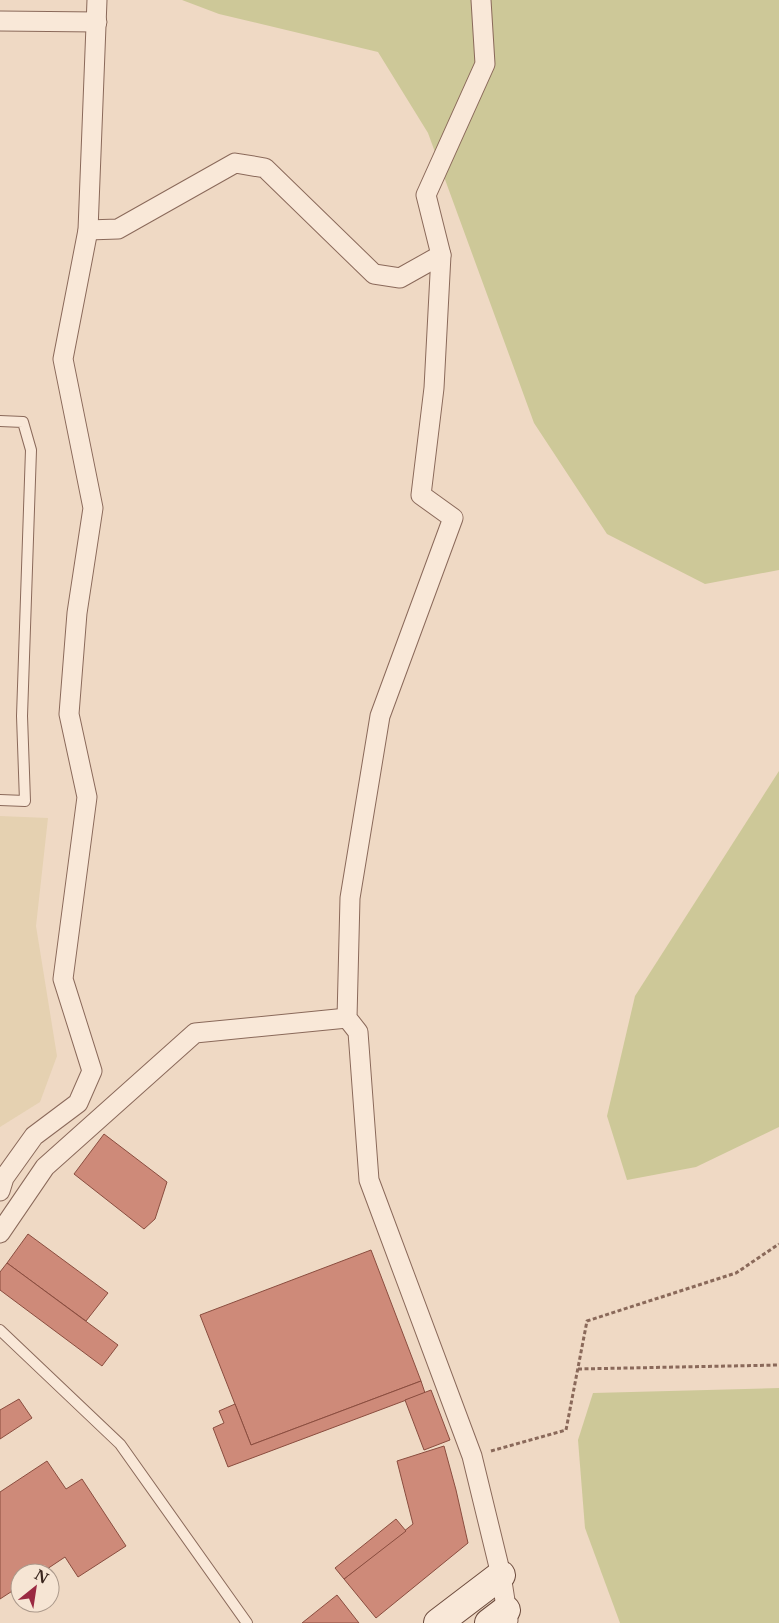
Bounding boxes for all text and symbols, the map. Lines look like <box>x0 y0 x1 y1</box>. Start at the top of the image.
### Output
north arrow <box>10 1563 60 1613</box>
text: N <box>31 1566 52 1588</box>

